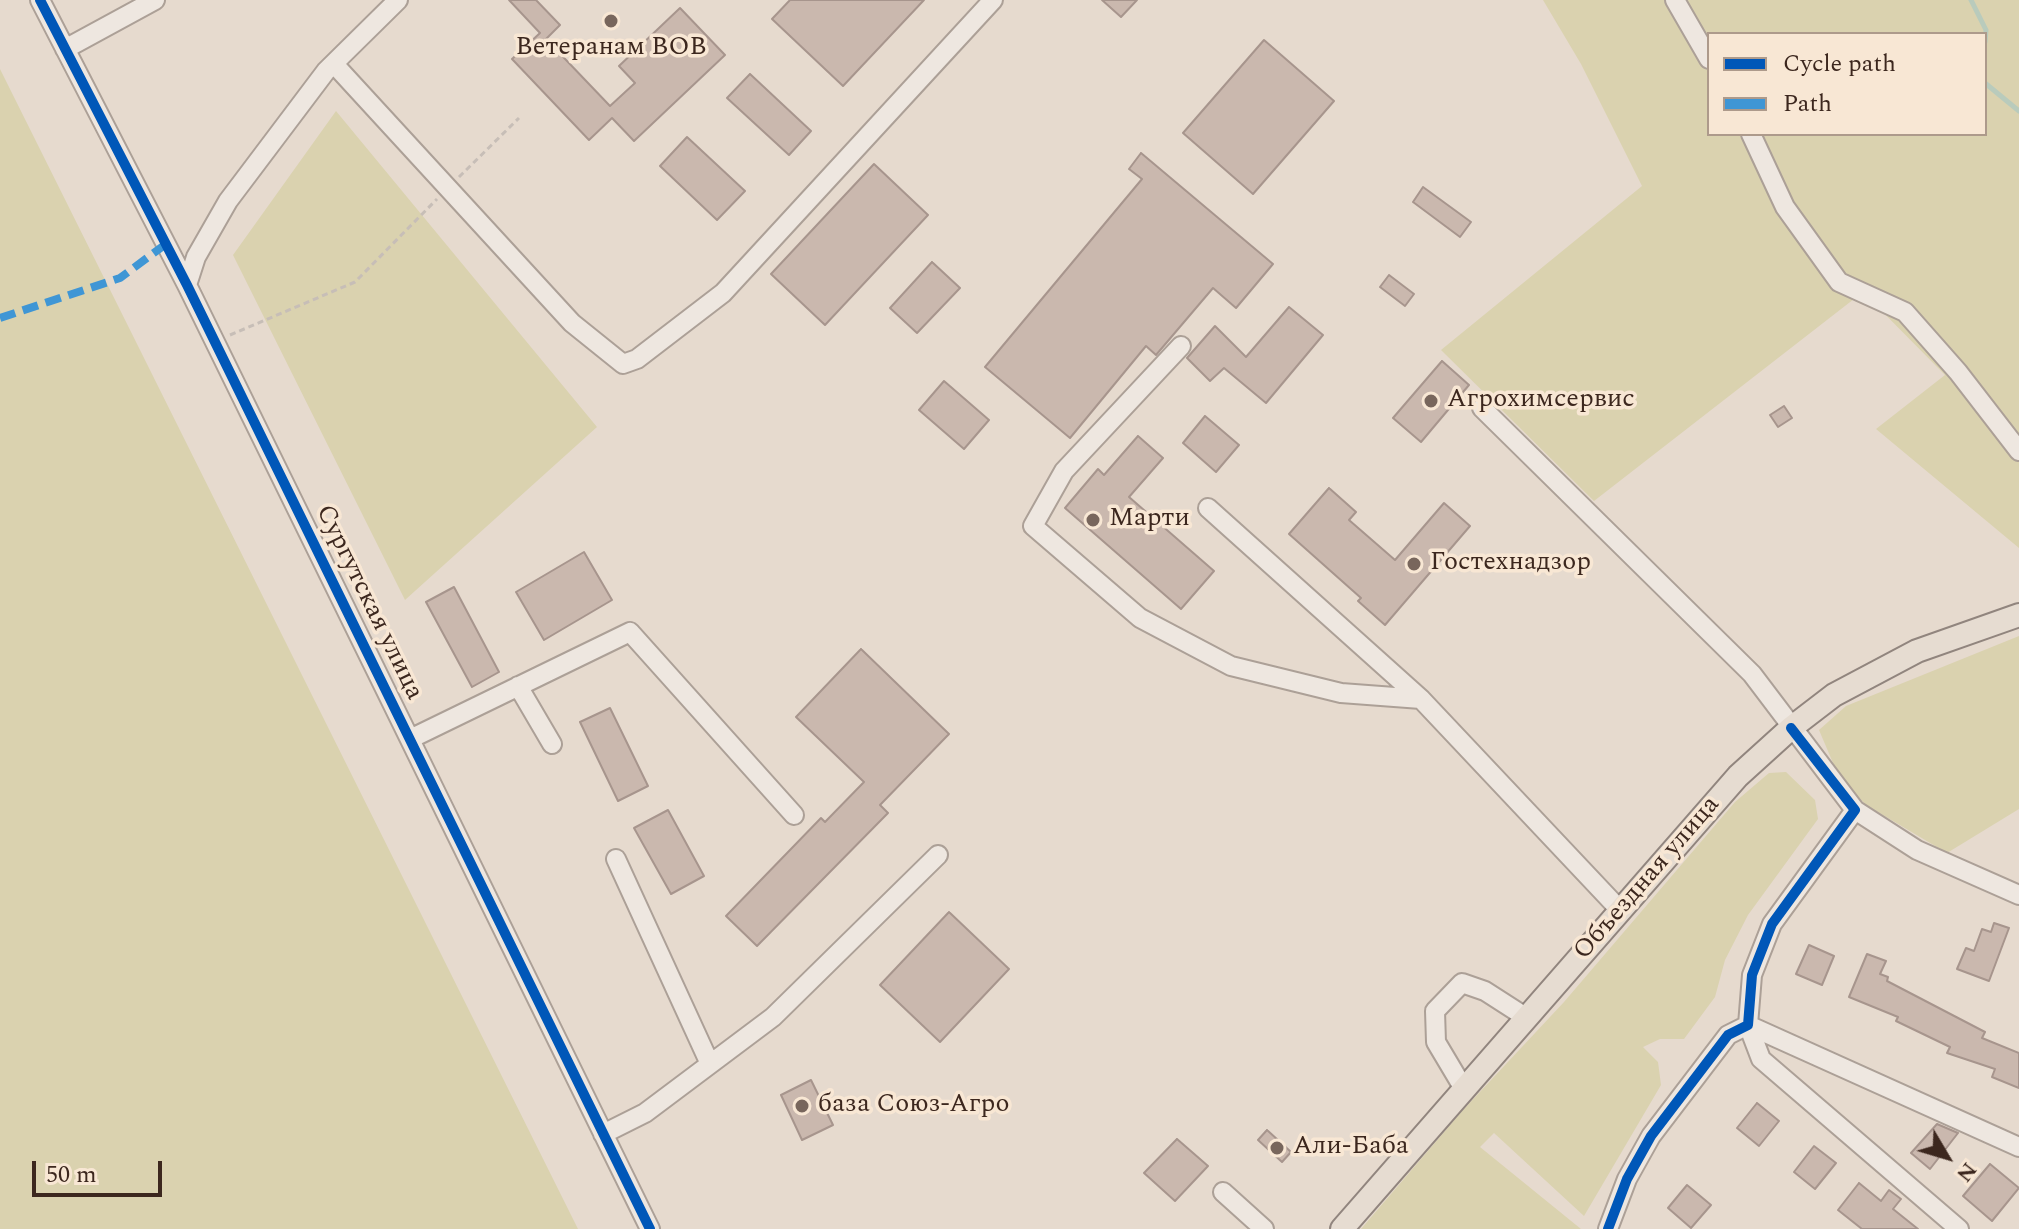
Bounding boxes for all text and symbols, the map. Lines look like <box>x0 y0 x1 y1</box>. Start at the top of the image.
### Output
marker: Ветеранам ВОВ <box>602 12 620 30</box>
legend <box>1707 32 1987 136</box>
place label: Ветеранам ВОВ <box>515 33 707 65</box>
text: Cycle path <box>1783 46 1896 82</box>
text: Path <box>1783 86 1832 122</box>
place label: Агрохимсервис <box>1447 385 1635 417</box>
marker: Агрохимсервис <box>1422 392 1440 410</box>
street label: Сургутская улица <box>307 500 429 706</box>
place label: Марти <box>1109 504 1190 536</box>
marker: Марти <box>1084 511 1102 529</box>
place label: Гостехнадзор <box>1430 548 1591 580</box>
marker: Гостехнадзор <box>1405 555 1423 573</box>
street label: Объездная улица <box>1568 791 1728 967</box>
place label: база Союз-Агро <box>818 1090 1009 1122</box>
marker: база Союз-Агро <box>793 1097 811 1115</box>
north arrow <box>1907 1117 1987 1197</box>
place label: Али-Баба <box>1293 1132 1409 1164</box>
marker: Али-Баба <box>1268 1139 1286 1157</box>
scale bar <box>36 1145 166 1195</box>
text: N <box>1948 1155 1985 1189</box>
text: 50 m <box>46 1157 97 1193</box>

